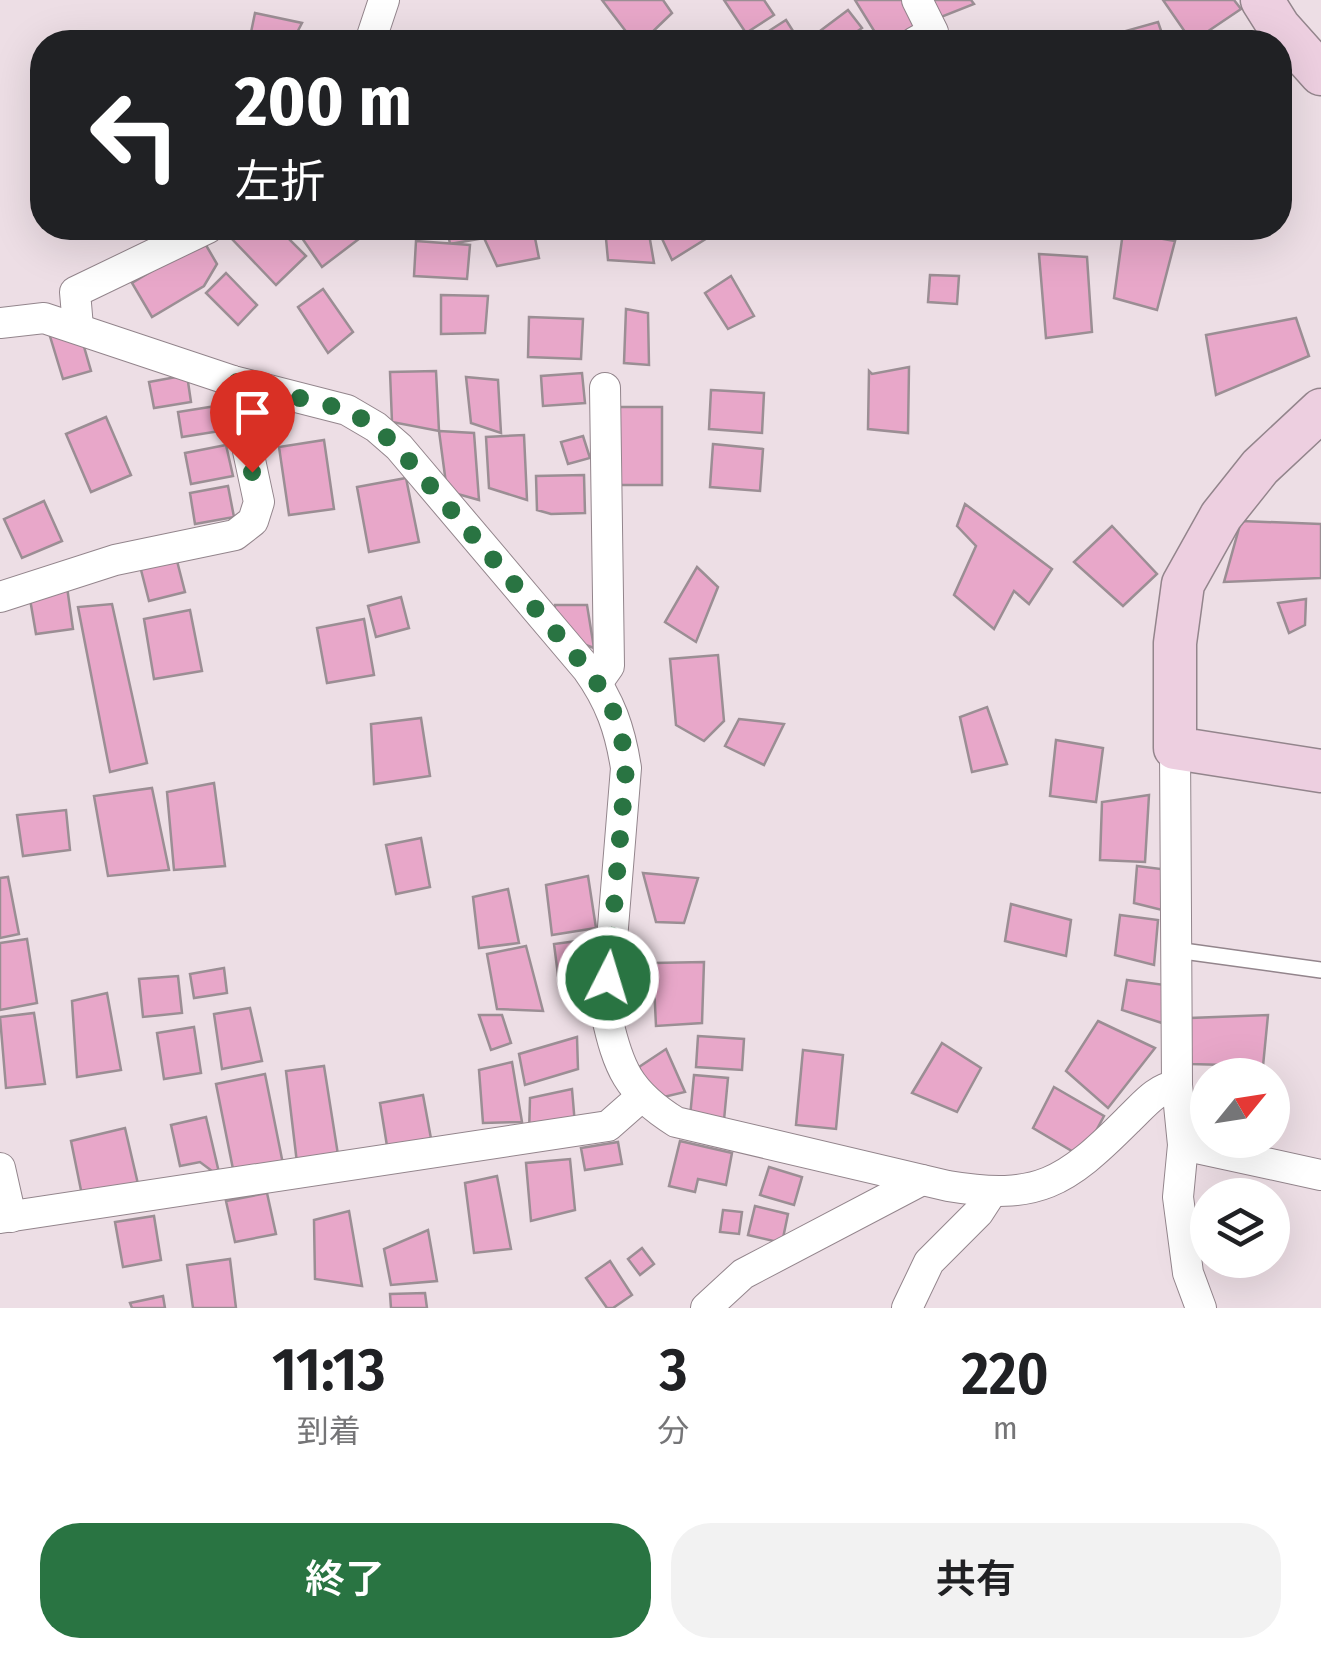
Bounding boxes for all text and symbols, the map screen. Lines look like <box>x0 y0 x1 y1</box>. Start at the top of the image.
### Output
text: 200 m <box>235 60 412 144</box>
icon: left <box>70 70 200 200</box>
text: 左折 <box>235 155 325 209</box>
pin <box>210 370 295 473</box>
icon: arrive <box>225 385 280 440</box>
position arrow <box>556 926 660 1030</box>
north arrow <box>1190 1058 1290 1158</box>
map controls <box>1190 1058 1290 1278</box>
button: layers <box>1190 1178 1290 1278</box>
text: 11:13 <box>272 1334 385 1406</box>
text: 3 <box>659 1334 688 1406</box>
text: 220 <box>962 1338 1049 1410</box>
text: m <box>993 1409 1018 1447</box>
text: 到着 <box>297 1412 361 1450</box>
text: 分 <box>658 1412 690 1450</box>
button: 終了 <box>40 1523 651 1638</box>
button: 共有 <box>671 1523 1281 1638</box>

